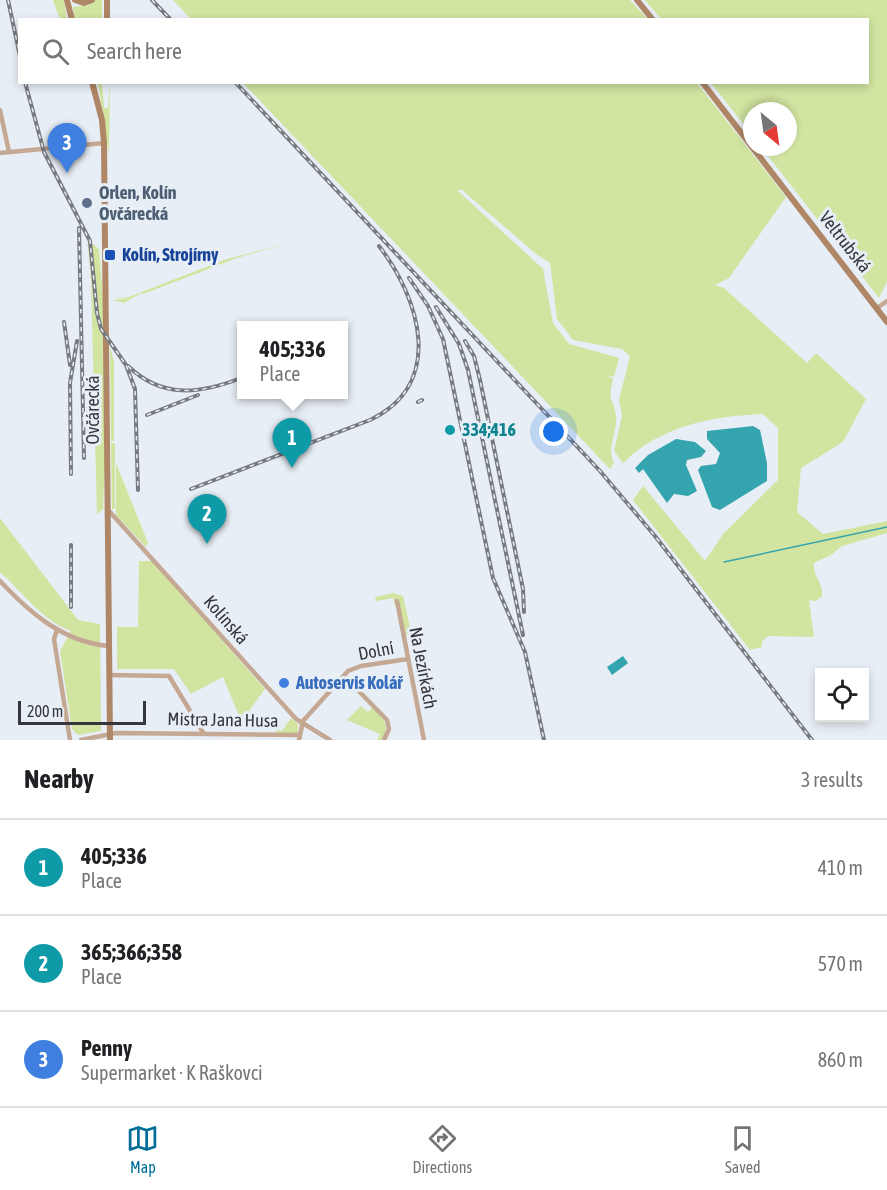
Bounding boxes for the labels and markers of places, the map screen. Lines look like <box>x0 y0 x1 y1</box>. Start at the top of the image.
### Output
pin: 3 <box>48 124 86 173</box>
place label: Orlen, Kolín Ovčárecká <box>99 182 177 224</box>
marker: Orlen, Kolín Ovčárecká <box>80 196 94 210</box>
place label: Kolín, Strojírny <box>122 244 219 265</box>
marker: Kolín, Strojírny <box>103 248 117 262</box>
pin: 1 <box>272 418 312 468</box>
place label: 334;416 <box>462 419 516 440</box>
marker: 334;416 <box>443 423 457 437</box>
pin: 2 <box>188 494 226 544</box>
place label: Autoservis Kolář <box>295 672 403 693</box>
marker: Autoservis Kolář <box>277 676 291 690</box>

